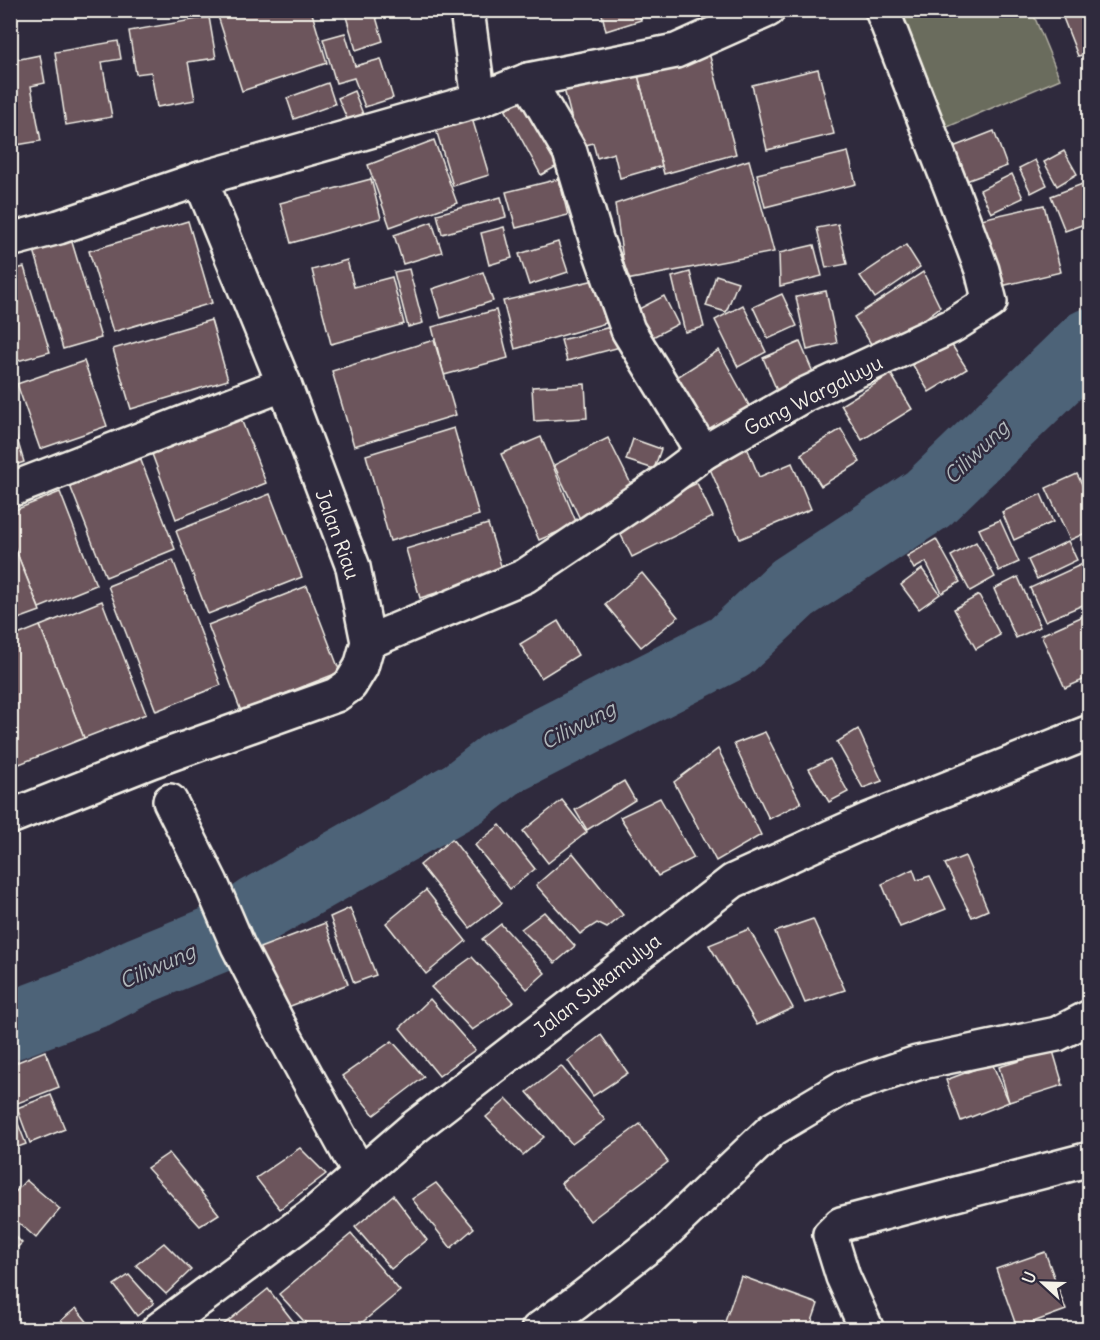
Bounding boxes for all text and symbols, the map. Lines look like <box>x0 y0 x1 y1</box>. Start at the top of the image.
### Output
street label: Gang Wargaluyu <box>740 349 886 441</box>
water label: Ciliwung <box>938 413 1015 490</box>
street label: Jalan Riau <box>310 486 366 582</box>
water label: Ciliwung <box>536 694 621 755</box>
street label: Jalan Sukamulya <box>528 928 666 1042</box>
water label: Ciliwung <box>115 937 200 995</box>
north arrow <box>1013 1253 1073 1313</box>
text: U <box>1018 1269 1040 1286</box>

